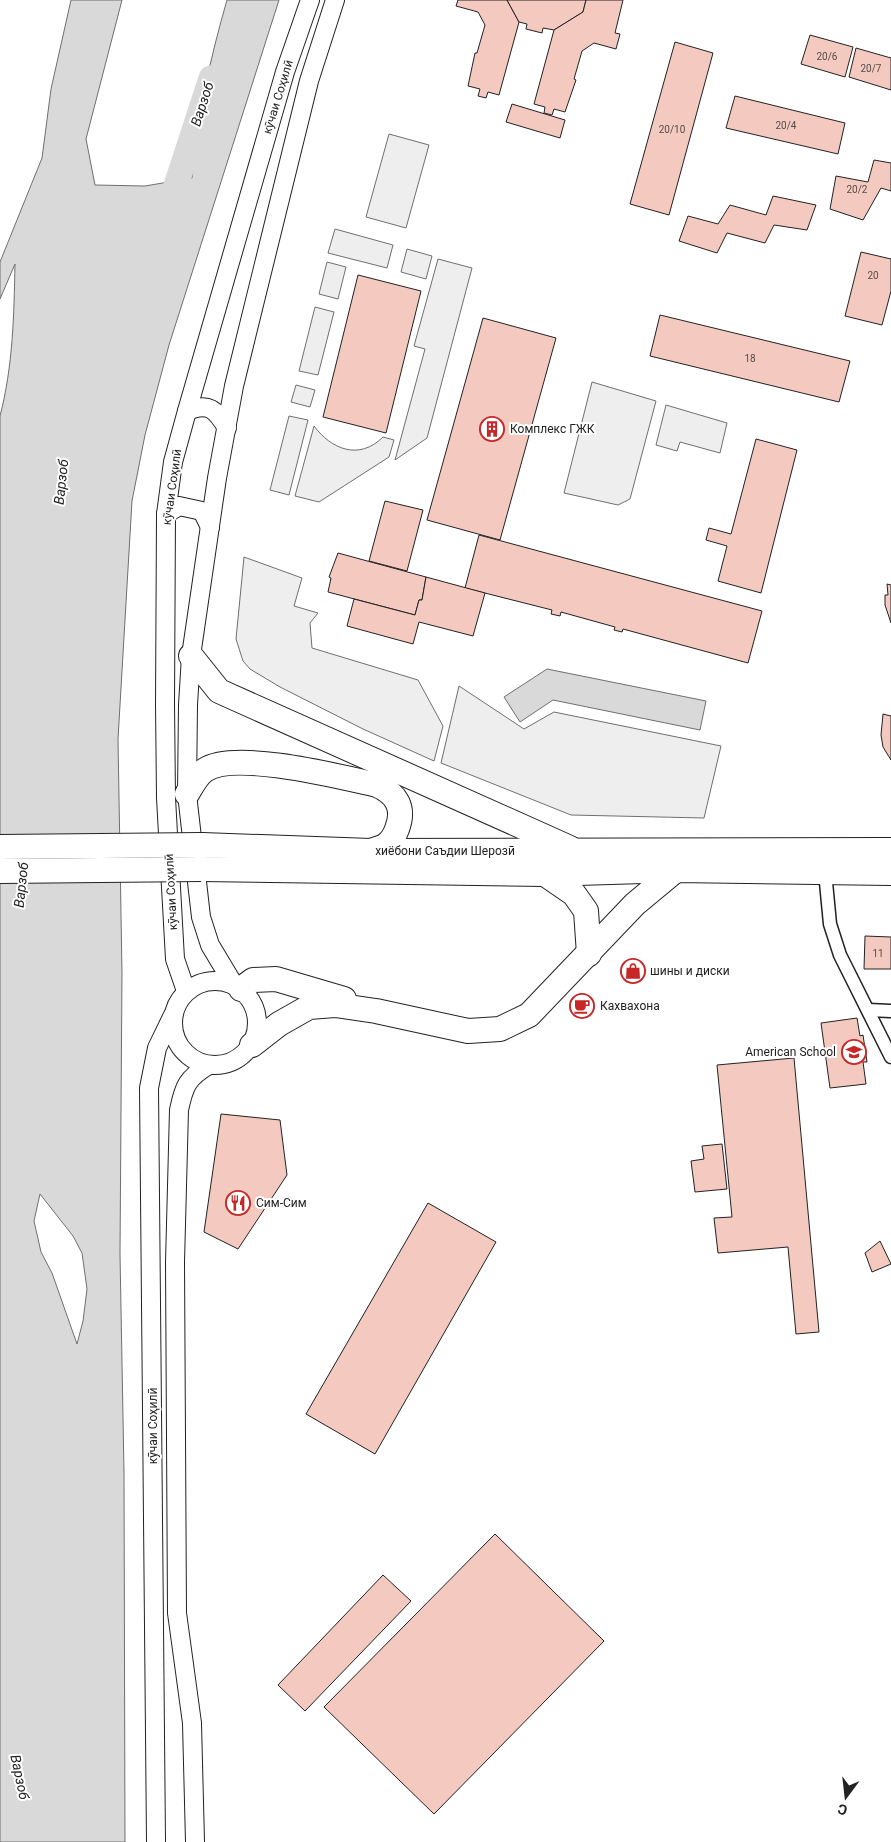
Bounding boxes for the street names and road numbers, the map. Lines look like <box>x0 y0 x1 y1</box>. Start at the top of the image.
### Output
street label: кӯчаи Соҳилӣ <box>260 58 296 136</box>
street label: кӯчаи Соҳилӣ <box>160 448 184 526</box>
street label: хиёбони Саъдии Шерозӣ <box>375 844 515 858</box>
street label: кӯчаи Соҳилӣ <box>162 853 180 931</box>
street label: кӯчаи Соҳилӣ <box>146 1388 160 1464</box>

